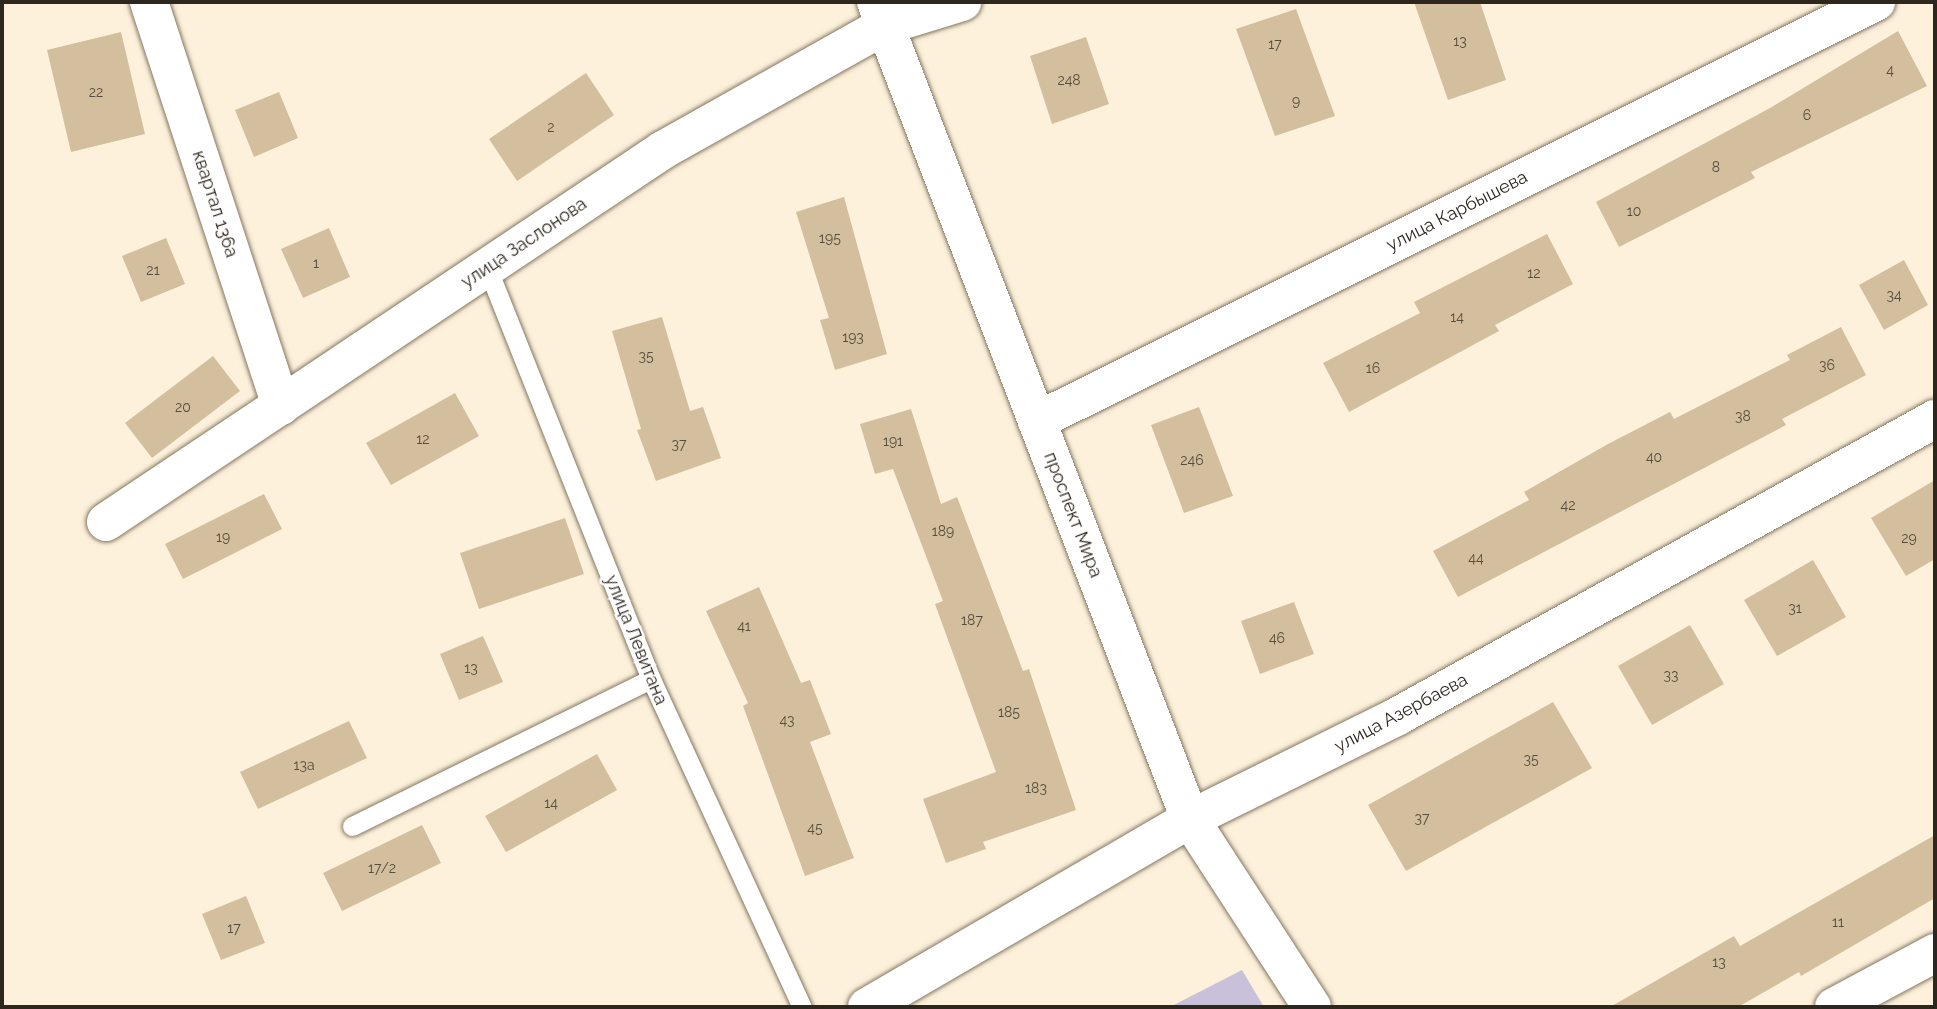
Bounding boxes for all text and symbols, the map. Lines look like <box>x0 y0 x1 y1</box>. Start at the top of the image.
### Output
house number: 13 <box>1453 33 1467 49</box>
house number: 17 <box>1268 36 1282 52</box>
house number: 4 <box>1886 62 1894 78</box>
house number: 248 <box>1057 72 1081 88</box>
house number: 22 <box>89 84 103 100</box>
house number: 9 <box>1292 93 1300 109</box>
house number: 6 <box>1803 107 1811 123</box>
house number: 2 <box>547 119 555 135</box>
street label: квартал 136а <box>188 148 242 260</box>
house number: 8 <box>1712 159 1720 175</box>
street label: улица Карбышева <box>1383 166 1531 256</box>
street label: улица Заслонова <box>457 193 591 293</box>
house number: 10 <box>1627 203 1641 219</box>
house number: 195 <box>819 230 841 246</box>
house number: 1 <box>313 255 319 271</box>
house number: 21 <box>146 262 160 278</box>
house number: 12 <box>1527 265 1541 281</box>
house number: 34 <box>1886 287 1902 303</box>
house number: 14 <box>1450 309 1464 325</box>
house number: 193 <box>842 329 864 345</box>
house number: 35 <box>638 348 654 364</box>
house number: 36 <box>1819 357 1835 373</box>
house number: 16 <box>1366 360 1380 376</box>
house number: 20 <box>175 399 191 415</box>
house number: 38 <box>1735 408 1751 424</box>
house number: 12 <box>416 431 430 447</box>
house number: 191 <box>883 433 903 449</box>
house number: 37 <box>672 436 686 452</box>
street label: проспект Мира <box>1039 449 1107 581</box>
house number: 40 <box>1646 449 1662 465</box>
house number: 246 <box>1180 452 1204 468</box>
house number: 42 <box>1561 497 1575 513</box>
house number: 189 <box>932 523 954 539</box>
house number: 19 <box>216 529 230 545</box>
house number: 29 <box>1901 530 1917 546</box>
house number: 44 <box>1468 550 1484 566</box>
street label: улица Левитана <box>600 572 672 708</box>
house number: 31 <box>1788 600 1802 616</box>
house number: 187 <box>961 612 983 628</box>
house number: 41 <box>737 618 751 634</box>
house number: 46 <box>1269 630 1285 646</box>
house number: 13 <box>464 660 478 676</box>
house number: 33 <box>1664 667 1678 683</box>
street label: улица Азербаева <box>1330 669 1472 757</box>
house number: 185 <box>998 704 1020 720</box>
house number: 43 <box>779 712 795 728</box>
house number: 35 <box>1523 751 1539 767</box>
house number: 13а <box>293 757 315 773</box>
house number: 183 <box>1025 780 1047 796</box>
house number: 14 <box>544 795 558 811</box>
house number: 37 <box>1415 810 1429 826</box>
house number: 45 <box>807 820 823 836</box>
house number: 17/2 <box>368 860 396 876</box>
house number: 11 <box>1832 914 1844 930</box>
house number: 17 <box>227 920 241 936</box>
house number: 13 <box>1712 954 1726 970</box>

